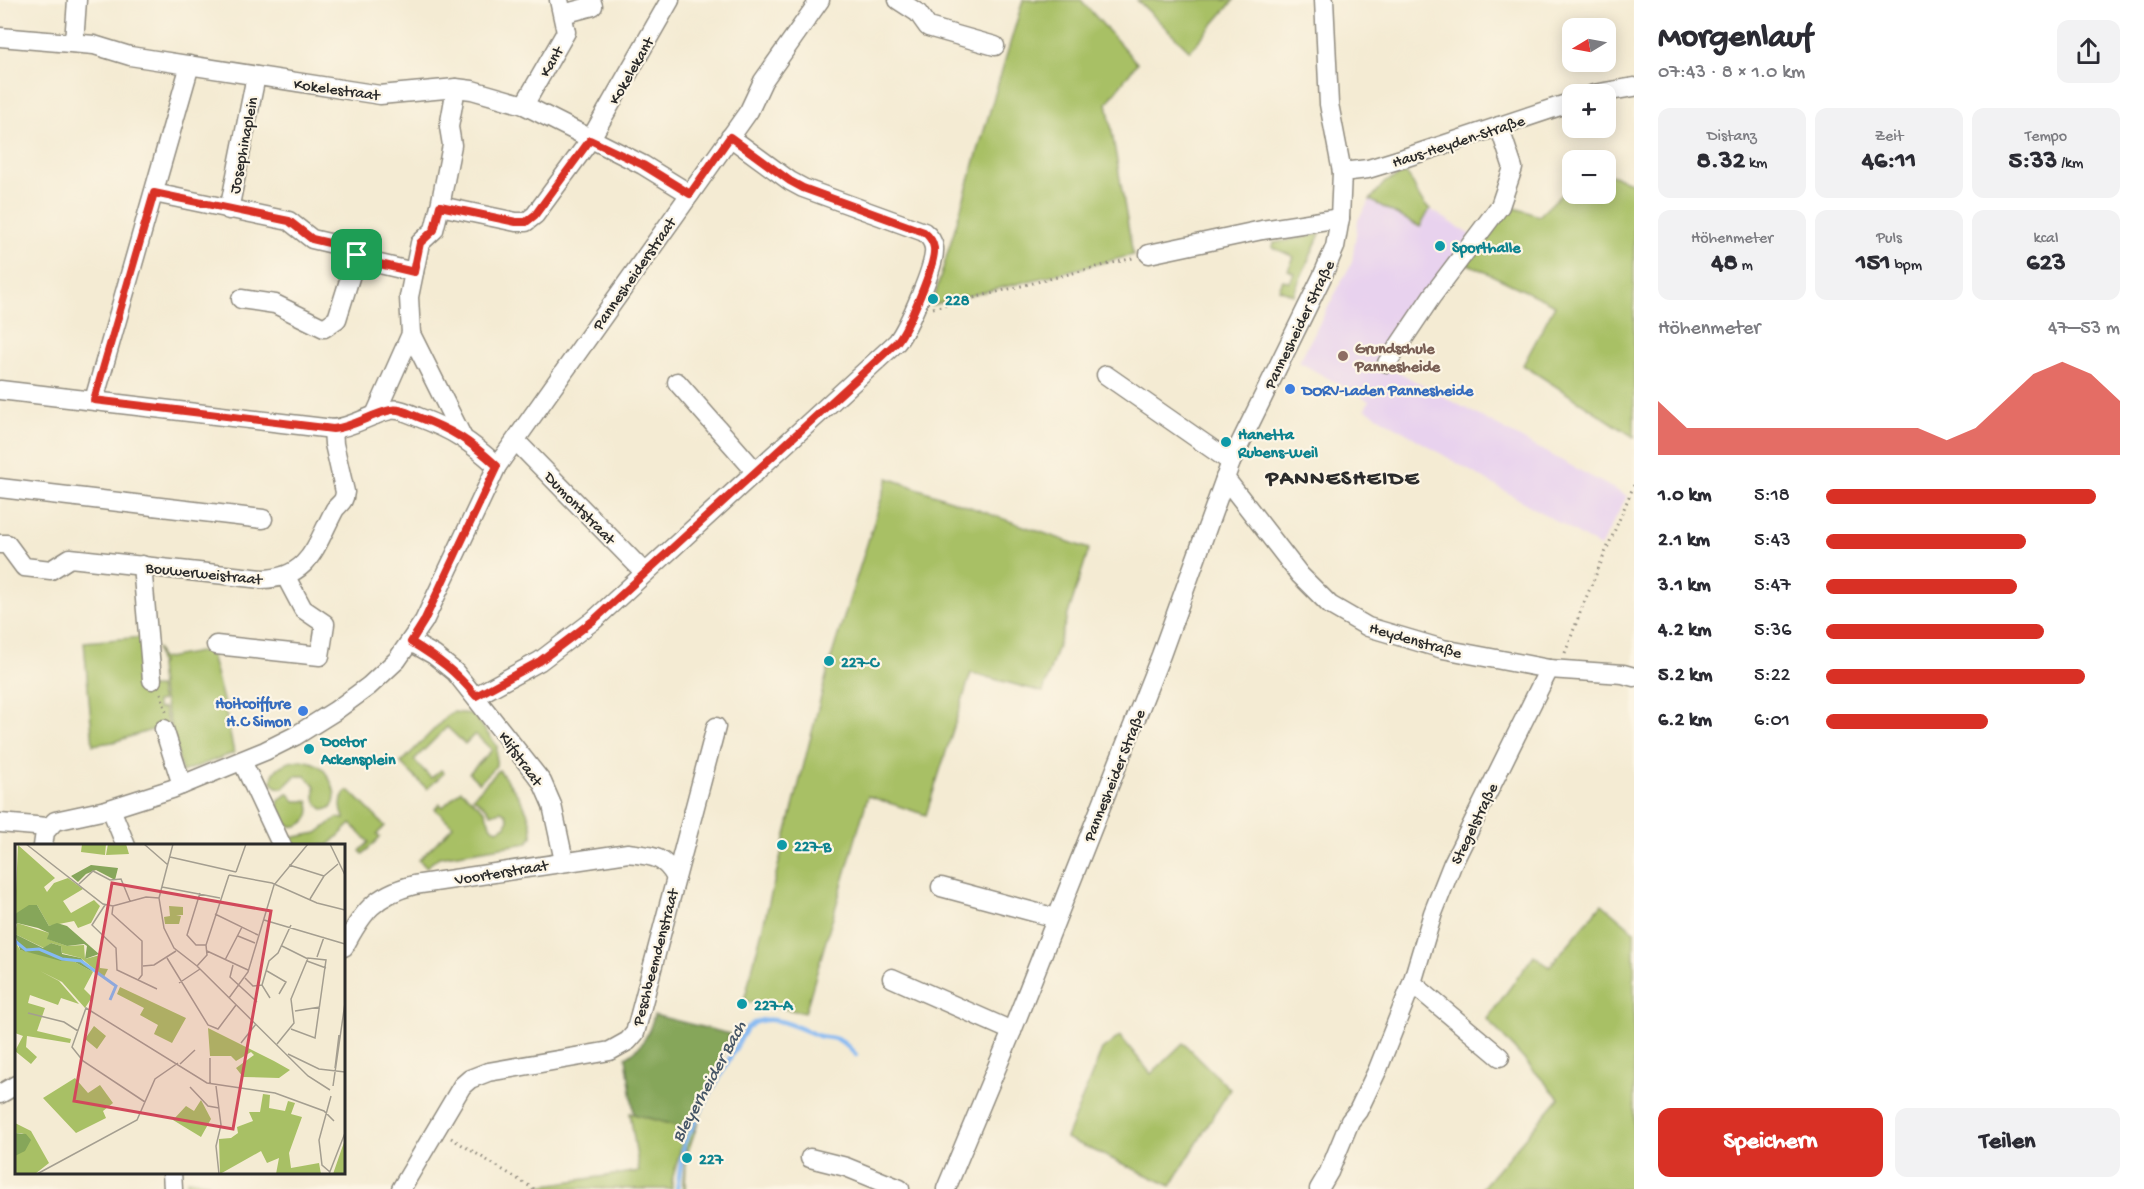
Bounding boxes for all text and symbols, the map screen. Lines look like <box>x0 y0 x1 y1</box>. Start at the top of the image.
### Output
north arrow <box>1562 18 1616 72</box>
map controls <box>1562 18 1616 204</box>
text: Morgenlauf <box>1658 20 1812 58</box>
button: share <box>2057 20 2120 83</box>
street label: Kokelekant <box>606 33 661 109</box>
street label: Kant <box>537 43 570 81</box>
text: 07:43 · 8 × 1.0 km <box>1658 62 1805 85</box>
street label: Kokelestraat <box>292 76 382 107</box>
button: + <box>1562 84 1616 138</box>
street label: Josephinaplein <box>227 95 264 196</box>
street label: Haus-Heyden-Straße <box>1390 113 1529 174</box>
text: Distanz <box>1707 128 1757 147</box>
text: Zeit <box>1875 128 1903 147</box>
text: Tempo <box>2025 128 2067 147</box>
text: 8.32 <box>1697 147 1745 178</box>
text: 46:11 <box>1862 147 1916 178</box>
text: 5:33 <box>2009 147 2057 178</box>
button: − <box>1562 150 1616 204</box>
text: km <box>1745 155 1767 174</box>
text: /km <box>2057 155 2083 174</box>
street label: Pannesheiderstraat <box>589 214 683 336</box>
pin <box>331 229 382 280</box>
text: Höhenmeter <box>1691 230 1773 249</box>
text: Puls <box>1876 230 1902 249</box>
text: kcal <box>2034 230 2058 249</box>
icon: arrive <box>340 238 373 271</box>
marker: Sporthalle <box>1433 239 1447 253</box>
place label: Sporthalle <box>1452 240 1521 259</box>
text: 48 <box>1711 249 1738 280</box>
text: 151 <box>1856 249 1891 280</box>
text: 623 <box>2026 249 2066 280</box>
street label: Pannesheider Straße <box>1261 257 1341 394</box>
text: m <box>1738 257 1753 276</box>
text: bpm <box>1891 257 1922 276</box>
marker: 228 <box>926 292 940 306</box>
place label: 228 <box>945 293 970 312</box>
text: Höhenmeter <box>1658 318 1760 341</box>
text: 47–53 m <box>2048 318 2120 341</box>
place label: Grundschule Pannesheide <box>1354 341 1441 378</box>
marker: Grundschule Pannesheide <box>1336 349 1350 363</box>
marker: DORV-Laden Pannesheide <box>1283 382 1297 396</box>
place label: DORV-Laden Pannesheide <box>1300 383 1474 402</box>
place label: Hanetta Rubens-Weil <box>1237 427 1318 464</box>
marker: Hanetta Rubens-Weil <box>1219 435 1233 449</box>
district label: PANNESHEIDE <box>1265 467 1420 493</box>
street label: Dumontstraat <box>538 468 619 551</box>
text: 1.0 km <box>1658 485 1712 508</box>
text: 5:18 <box>1754 485 1790 508</box>
text: 2.1 km <box>1658 530 1710 553</box>
text: 5:43 <box>1754 530 1791 553</box>
street label: Bouwerweistraat <box>144 560 264 591</box>
text: 3.1 km <box>1658 575 1711 598</box>
text: 5:47 <box>1754 575 1791 598</box>
street label: Heydenstraße <box>1367 620 1464 665</box>
text: 4.2 km <box>1658 620 1711 643</box>
text: 5:36 <box>1754 620 1791 643</box>
marker: 227-C <box>822 654 836 668</box>
place label: 227-C <box>841 655 880 674</box>
text: 5.2 km <box>1658 665 1712 688</box>
text: 5:22 <box>1754 665 1790 688</box>
place label: Hoitcoiffure H.C Simon <box>215 695 292 733</box>
marker: Hoitcoiffure H.C Simon <box>296 704 310 718</box>
street label: Pannesheider Straße <box>1081 707 1152 846</box>
text: 6.2 km <box>1658 710 1712 733</box>
text: 6:01 <box>1754 710 1790 733</box>
street label: Klifstraat <box>493 729 546 792</box>
place label: Doctor Ackensplein <box>319 734 396 771</box>
marker: Doctor Ackensplein <box>302 742 316 756</box>
street label: Stegelstraße <box>1448 780 1504 868</box>
marker: 227-B <box>775 838 789 852</box>
place label: 227-B <box>794 839 832 858</box>
inset map <box>15 844 345 1174</box>
street label: Voorterstraat <box>453 857 551 891</box>
street label: Peschbeemdenstraat <box>630 886 685 1029</box>
marker: 227-A <box>735 997 749 1011</box>
place label: 227-A <box>754 998 794 1017</box>
water label: Bleyerheider Bach <box>668 1018 752 1146</box>
button: Speichern <box>1658 1108 1883 1177</box>
button: Teilen <box>1895 1108 2120 1177</box>
marker: 227 <box>680 1151 694 1165</box>
place label: 227 <box>699 1152 724 1171</box>

